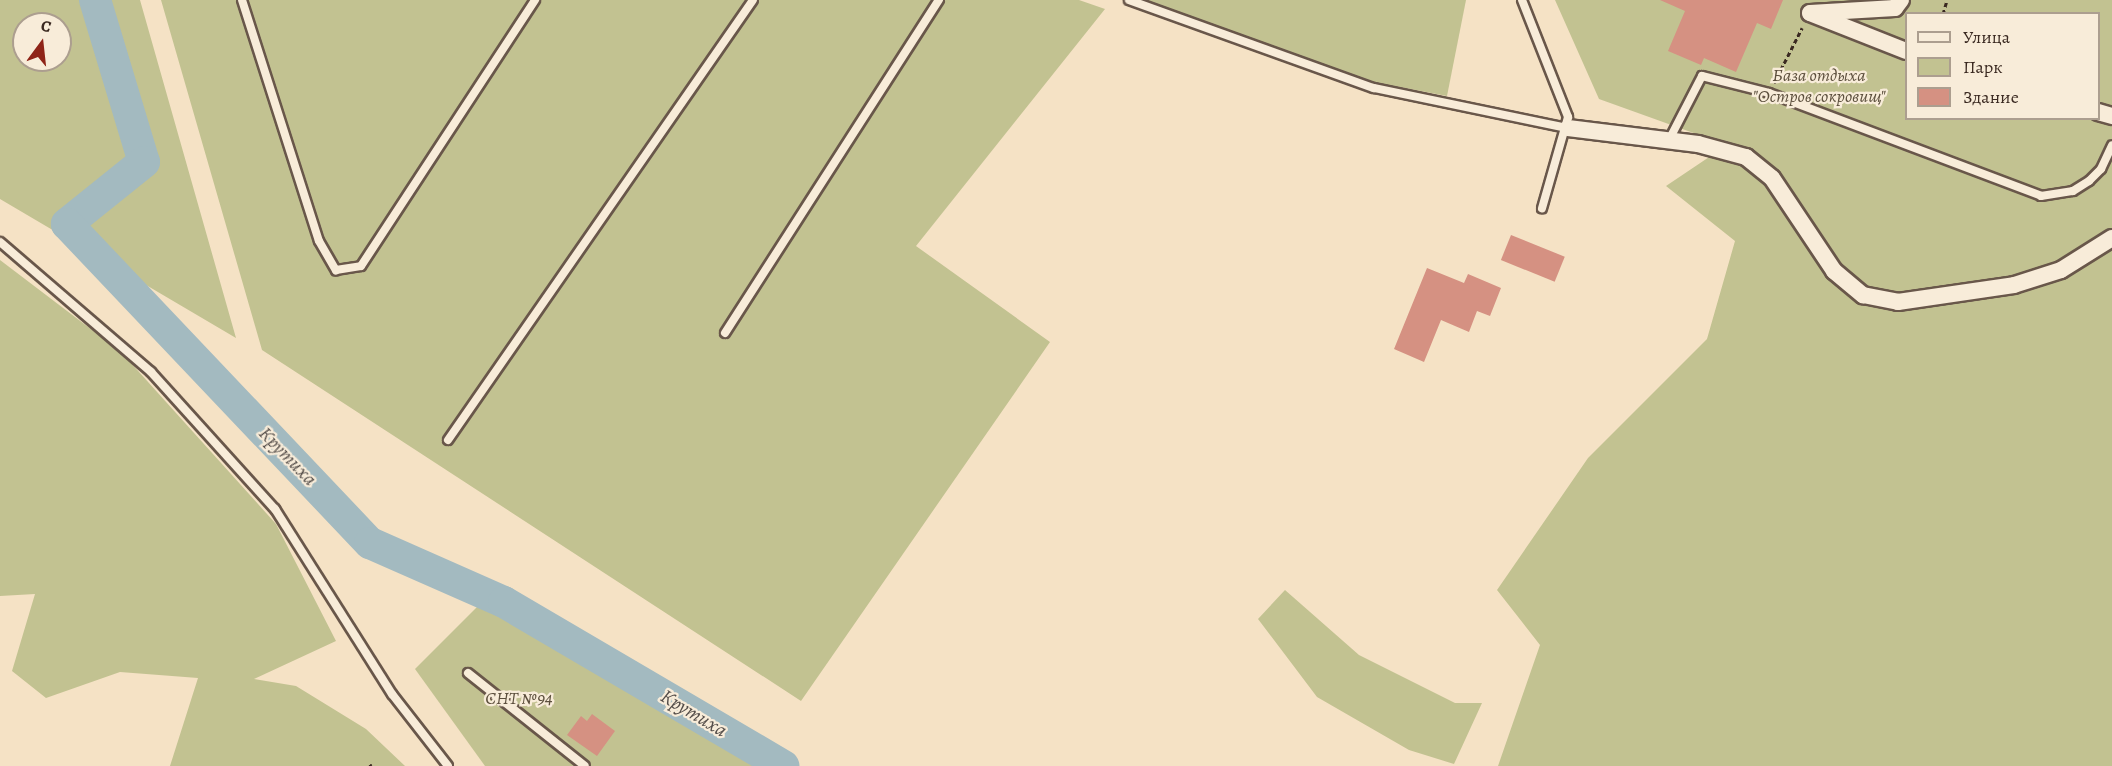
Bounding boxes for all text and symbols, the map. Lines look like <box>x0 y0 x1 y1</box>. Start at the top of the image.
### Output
north arrow <box>12 12 72 72</box>
legend <box>1905 12 2100 120</box>
text: С <box>39 15 54 38</box>
text: Улица <box>1963 25 2010 49</box>
text: Парк <box>1963 55 2003 79</box>
park label: База отдыха "Остров сокровищ" <box>1752 65 1886 107</box>
text: Здание <box>1963 85 2019 109</box>
water label: Крутиха <box>254 421 322 491</box>
water label: Крутиха <box>656 684 732 742</box>
park label: СНТ №94 <box>485 687 553 709</box>

